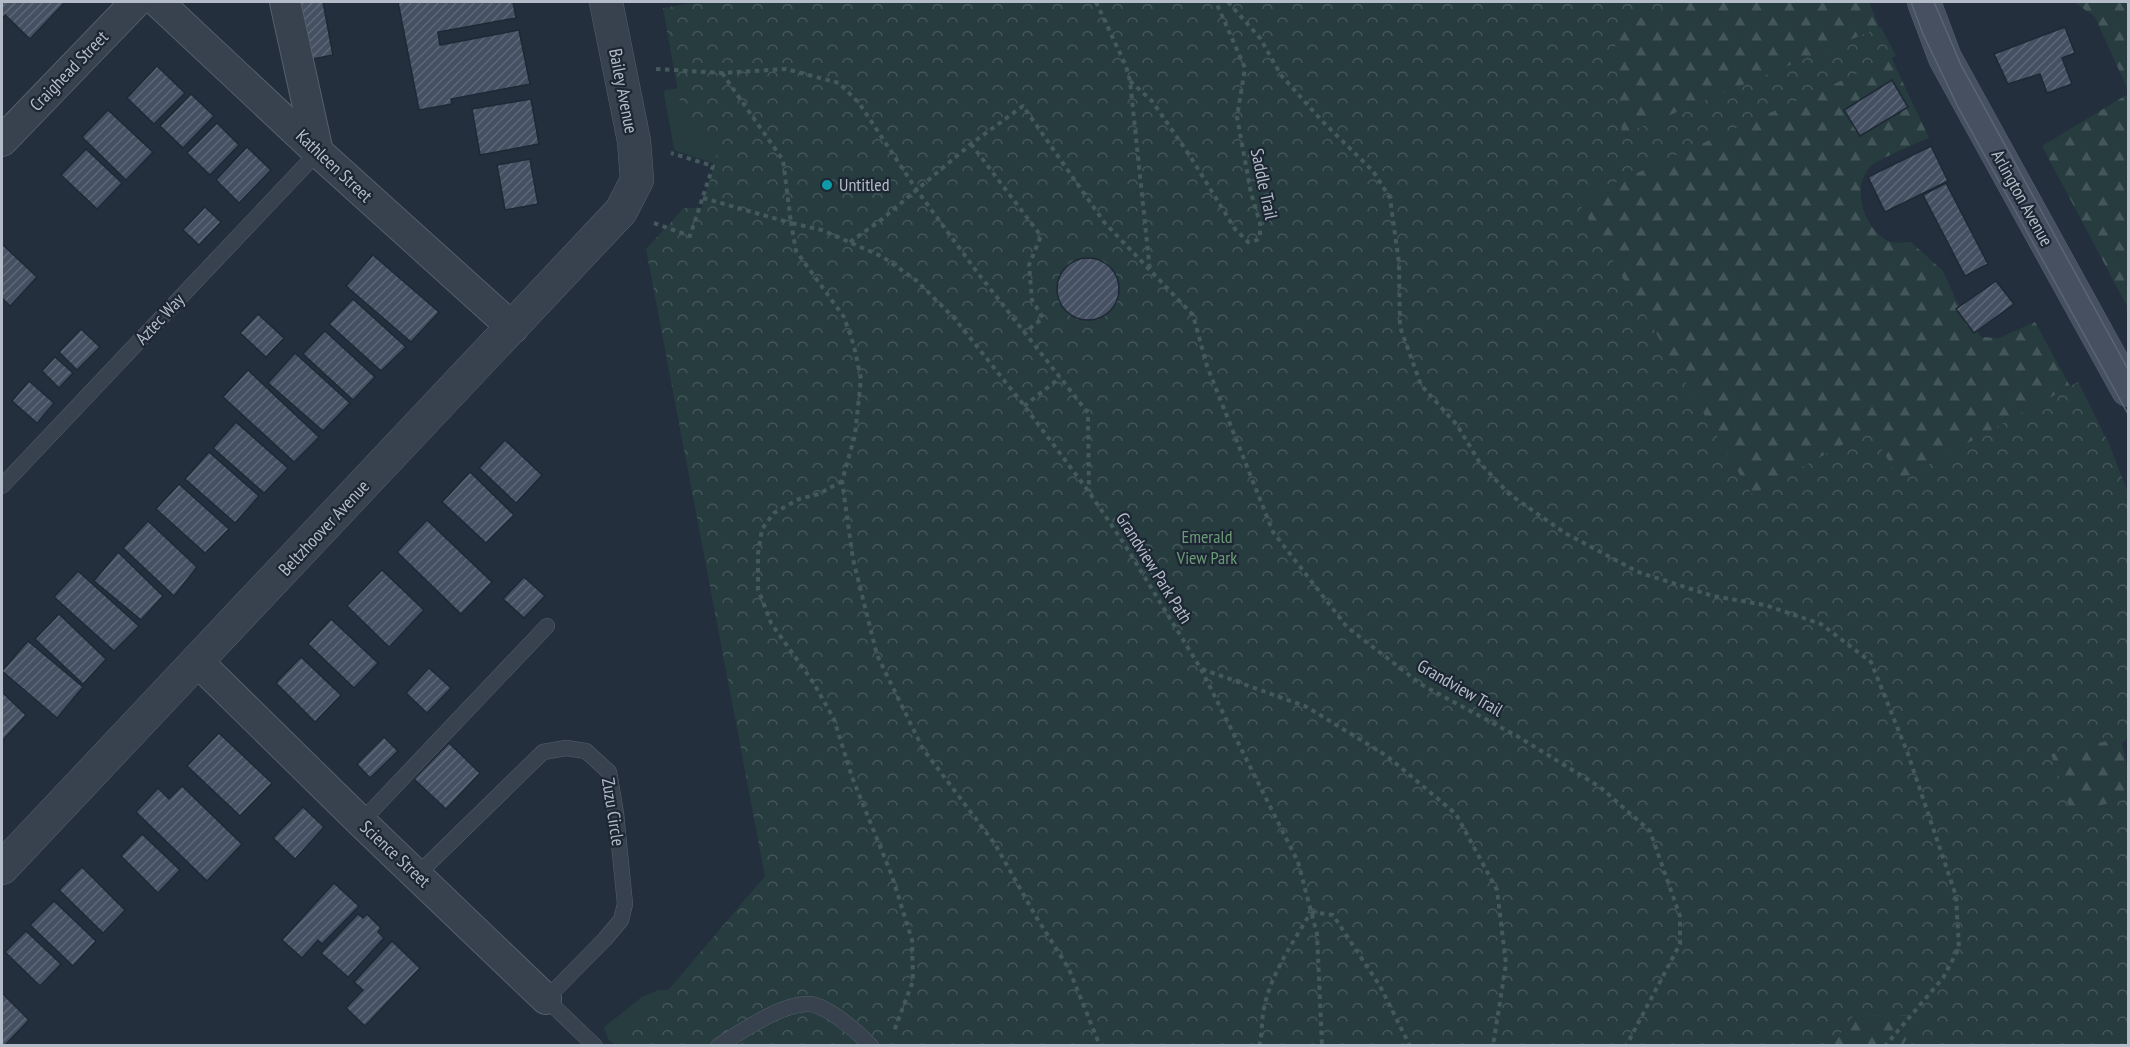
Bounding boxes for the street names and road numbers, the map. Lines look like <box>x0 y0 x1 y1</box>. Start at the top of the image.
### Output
street label: Craighead Street <box>25 25 113 116</box>
street label: Bailey Avenue <box>604 46 643 135</box>
street label: Kathleen Street <box>291 124 377 207</box>
street label: Saddle Trail <box>1246 146 1283 222</box>
street label: Arlington Avenue <box>1987 146 2058 250</box>
street label: Aztec Way <box>130 288 189 349</box>
street label: Beltzhoover Avenue <box>273 475 374 580</box>
street label: Grandview Park Path <box>1111 508 1198 628</box>
street label: Grandview Trail <box>1413 654 1508 722</box>
street label: Zuzu Circle <box>597 776 630 848</box>
street label: Science Street <box>355 815 435 892</box>

